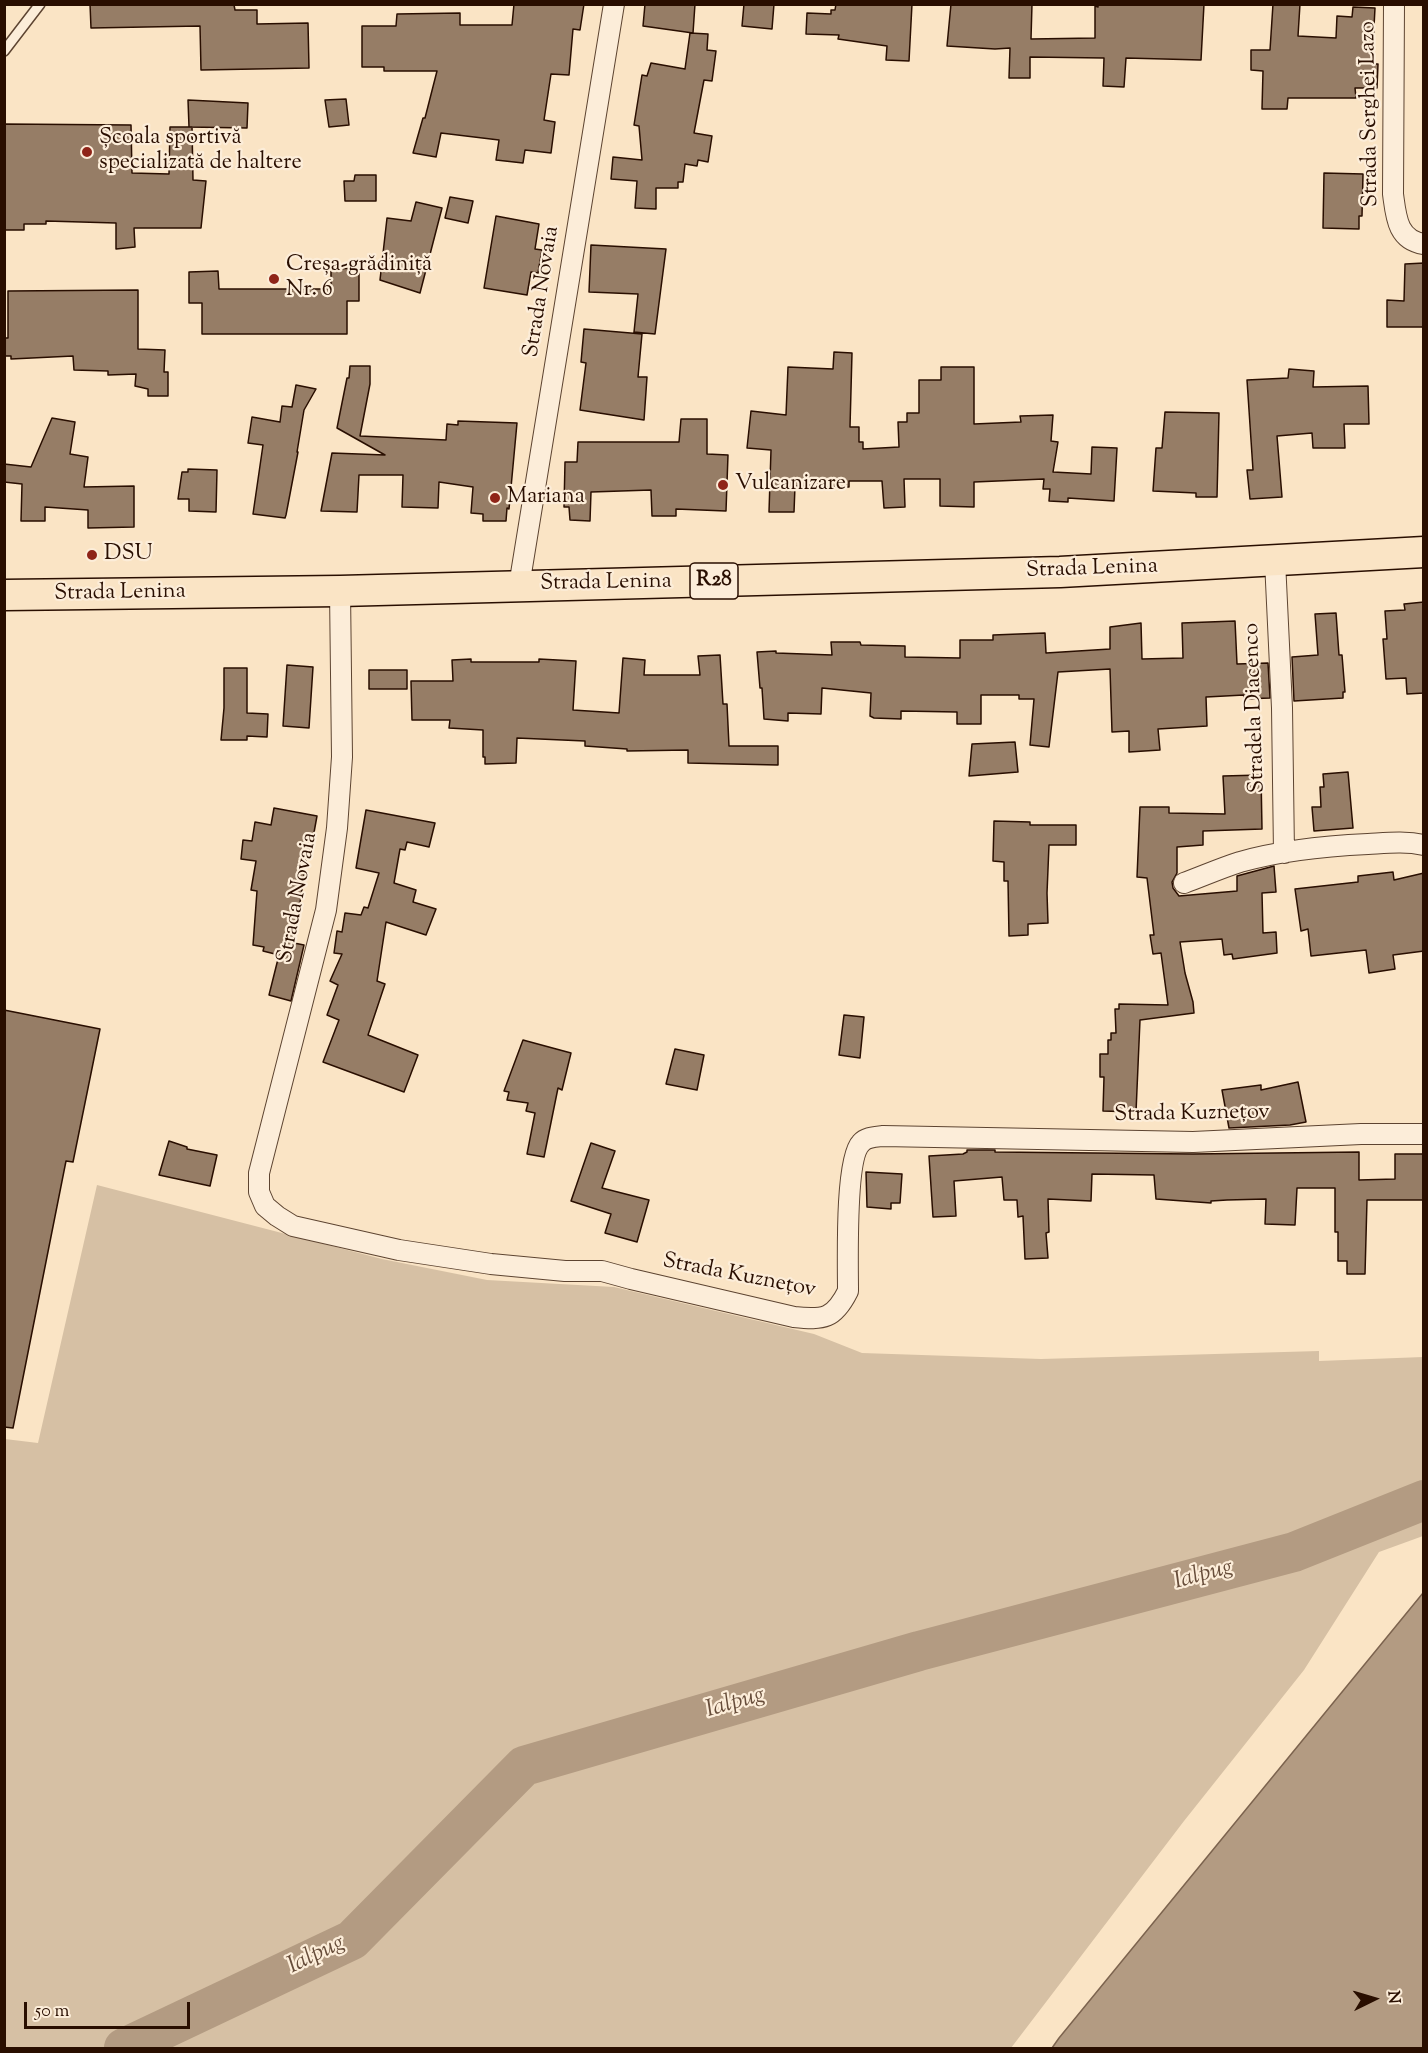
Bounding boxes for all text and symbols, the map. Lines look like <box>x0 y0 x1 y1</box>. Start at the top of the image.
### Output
street label: Strada Serghei Lazo <box>1356 21 1386 207</box>
place label: Școala sportivă specializată de haltere <box>99 126 302 178</box>
marker: Școala sportivă specializată de haltere <box>80 145 94 159</box>
street label: Strada Novaia <box>520 224 566 360</box>
place label: Creșa-grădiniță Nr. 6 <box>286 253 432 304</box>
marker: Creșa-grădiniță Nr. 6 <box>267 272 281 286</box>
place label: Vulcanizare <box>735 472 846 498</box>
marker: Vulcanizare <box>716 478 730 492</box>
place label: Mariana <box>507 485 585 511</box>
marker: Mariana <box>488 491 502 505</box>
place label: DSU <box>104 542 152 568</box>
marker: DSU <box>85 548 99 562</box>
street label: Strada Lenina <box>1026 555 1158 585</box>
road number: R28 <box>690 563 738 599</box>
street label: Strada Lenina <box>540 570 672 598</box>
street label: Strada Lenina <box>54 580 186 608</box>
street label: Stradela Diacenco <box>1240 622 1272 794</box>
street label: Strada Novaia <box>273 830 325 966</box>
street label: Strada Kuznețov <box>1114 1100 1270 1130</box>
street label: Strada Kuznețov <box>660 1249 818 1305</box>
water label: Ialpug <box>1171 1554 1237 1598</box>
water label: Ialpug <box>703 1682 769 1726</box>
water label: Ialpug <box>284 1930 350 1982</box>
north arrow <box>1344 1969 1404 2029</box>
scale bar <box>27 1990 194 2028</box>
text: N <box>1380 1990 1404 2005</box>
text: 50 m <box>35 1999 69 2025</box>

